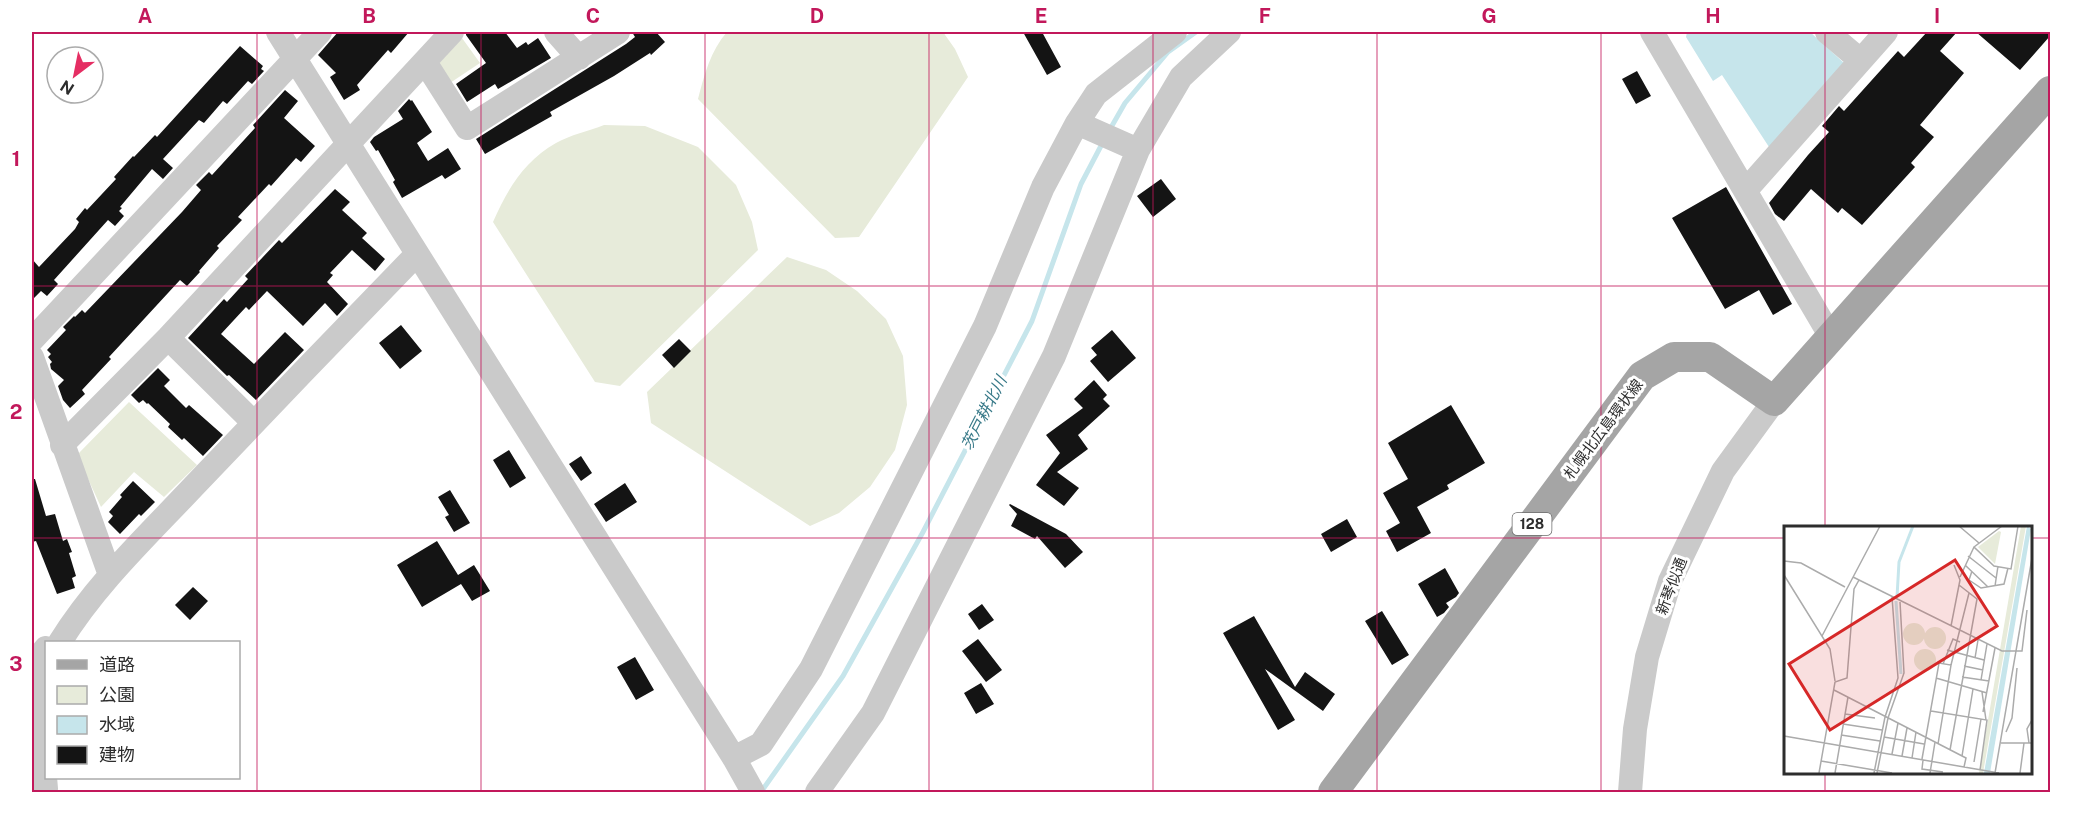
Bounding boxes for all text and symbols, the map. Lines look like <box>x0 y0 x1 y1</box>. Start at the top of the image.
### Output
text: A <box>138 4 152 28</box>
text: B <box>362 4 376 28</box>
text: C <box>586 4 600 28</box>
text: D <box>810 4 824 28</box>
text: E <box>1035 4 1047 28</box>
text: F <box>1259 4 1271 28</box>
text: G <box>1481 4 1497 28</box>
text: H <box>1705 4 1721 28</box>
text: I <box>1934 4 1940 28</box>
north arrow <box>45 45 105 105</box>
text: N <box>57 76 78 99</box>
text: 1 <box>12 147 20 171</box>
water label: 茨戸耕北川 <box>957 371 1012 453</box>
street label: 札幌北広島環状線 <box>1560 376 1646 482</box>
text: 2 <box>10 400 22 424</box>
road number: 128 <box>1512 513 1552 535</box>
inset map <box>1784 526 2031 773</box>
street label: 新琴似通 <box>1652 555 1690 617</box>
legend <box>45 641 240 779</box>
text: 3 <box>9 652 23 676</box>
text: 道路 <box>99 654 135 675</box>
text: 公園 <box>99 684 135 705</box>
text: 水域 <box>99 714 135 735</box>
text: 建物 <box>99 744 135 765</box>

